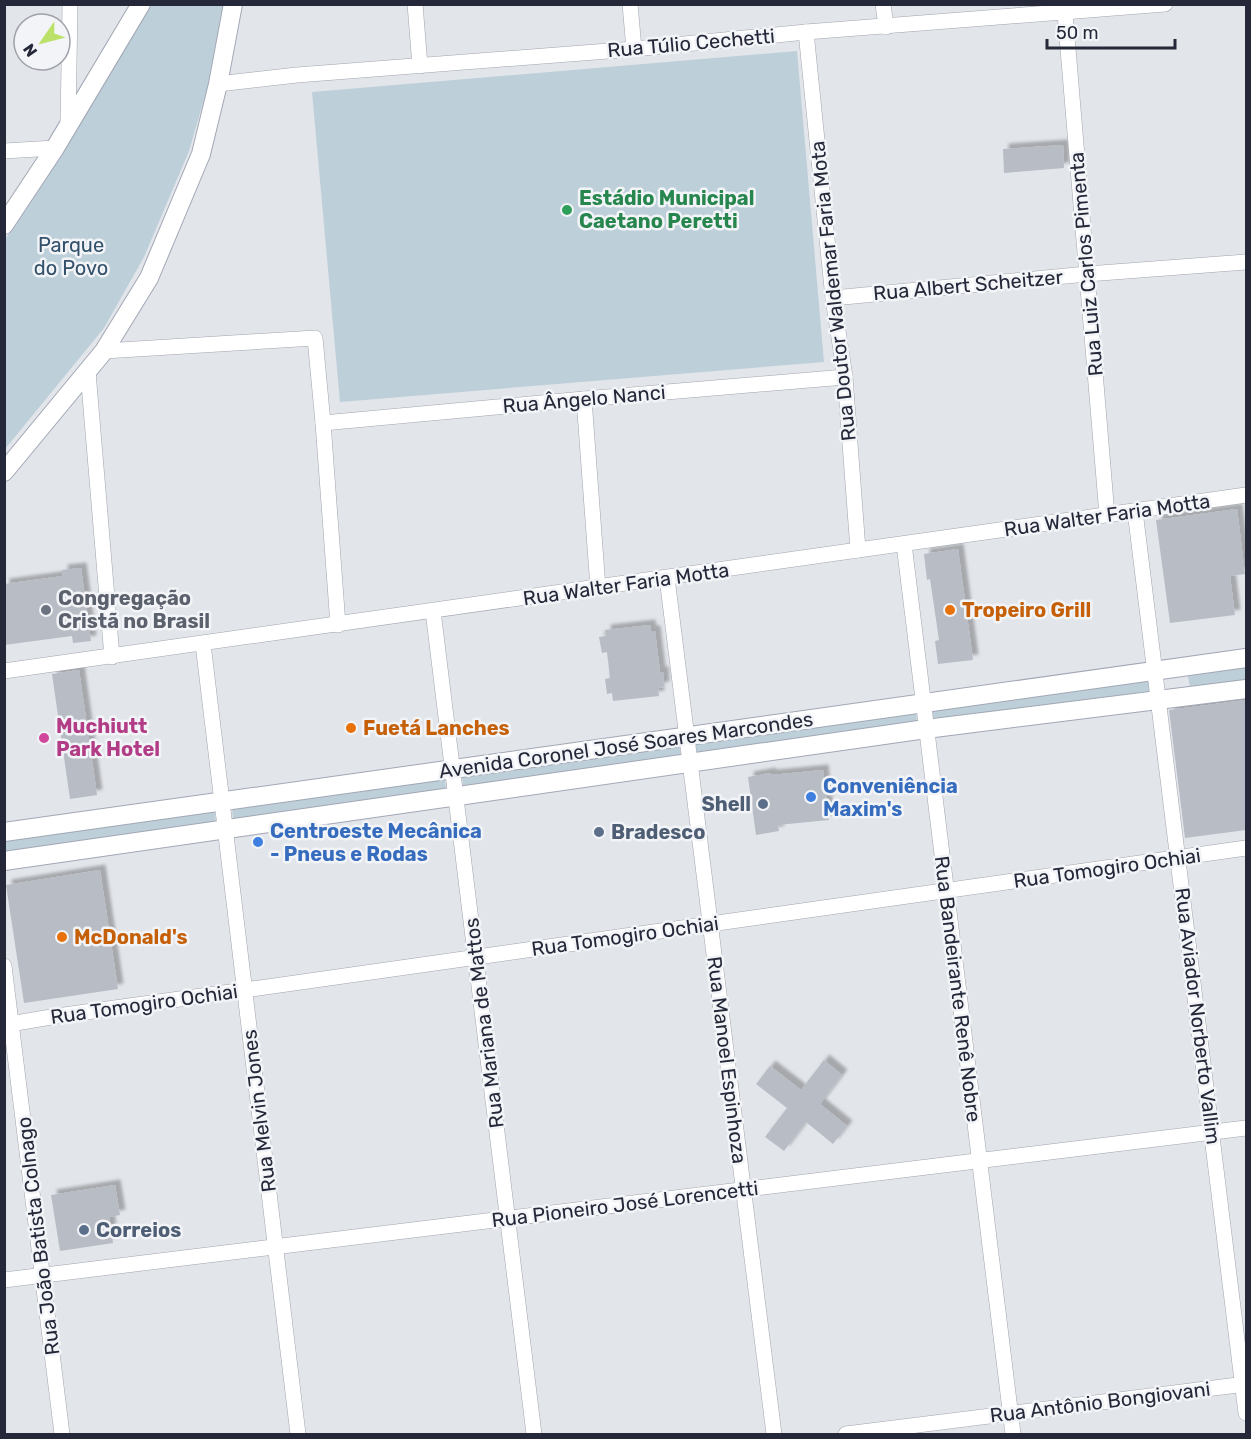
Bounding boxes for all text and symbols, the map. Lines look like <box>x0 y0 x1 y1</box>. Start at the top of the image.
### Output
north arrow <box>12 12 72 72</box>
scale bar <box>1047 12 1174 50</box>
text: 50 m <box>1056 22 1099 44</box>
street label: Rua Túlio Cechetti <box>606 24 776 62</box>
text: N <box>19 40 41 60</box>
street label: Rua Doutor Waldemar Faria Mota <box>805 140 861 442</box>
street label: Rua Luiz Carlos Pimenta <box>1064 151 1108 377</box>
place label: Estádio Municipal Caetano Peretti <box>579 186 754 233</box>
marker: Estádio Municipal Caetano Peretti <box>560 203 574 217</box>
park label: Parque do Povo <box>34 233 108 280</box>
street label: Rua Albert Scheitzer <box>872 265 1064 305</box>
street label: Rua Ângelo Nanci <box>502 380 666 418</box>
street label: Rua Walter Faria Motta <box>1002 489 1212 541</box>
street label: Rua Walter Faria Motta <box>521 558 731 610</box>
place label: Congregação Cristã no Brasil <box>58 586 210 633</box>
place label: Tropeiro Grill <box>962 598 1091 622</box>
marker: Congregação Cristã no Brasil <box>39 603 53 617</box>
marker: Tropeiro Grill <box>943 603 957 617</box>
street label: Avenida Coronel José Soares Marcondes <box>437 707 815 783</box>
place label: Muchiutt Park Hotel <box>56 714 160 761</box>
place label: Fuetá Lanches <box>363 716 510 740</box>
marker: Fuetá Lanches <box>344 721 358 735</box>
marker: Muchiutt Park Hotel <box>37 731 51 745</box>
place label: Conveniência Maxim's <box>823 774 958 821</box>
marker: Conveniência Maxim's <box>804 790 818 804</box>
place label: Shell <box>701 792 751 816</box>
marker: Shell <box>756 797 770 811</box>
place label: Centroeste Mecânica - Pneus e Rodas <box>270 819 482 866</box>
place label: Bradesco <box>611 820 705 844</box>
marker: Bradesco <box>592 825 606 839</box>
marker: Centroeste Mecânica - Pneus e Rodas <box>251 835 265 849</box>
street label: Rua Tomogiro Ochiai <box>1012 843 1202 893</box>
street label: Rua Bandeirante Renê Nobre <box>930 854 986 1124</box>
street label: Rua Aviador Norberto Vallim <box>1170 886 1226 1146</box>
street label: Rua Tomogiro Ochiai <box>530 911 720 961</box>
street label: Rua Mariana de Mattos <box>459 916 509 1130</box>
place label: McDonald's <box>74 925 187 949</box>
marker: McDonald's <box>55 930 69 944</box>
street label: Rua Manoel Espinhoza <box>702 955 752 1165</box>
street label: Rua Tomogiro Ochiai <box>49 979 239 1029</box>
street label: Rua Melvin Jones <box>237 1028 281 1194</box>
street label: Rua João Batista Colnago <box>11 1116 65 1356</box>
street label: Rua Pioneiro José Lorencetti <box>490 1176 760 1232</box>
place label: Correios <box>96 1218 181 1242</box>
marker: Correios <box>77 1223 91 1237</box>
street label: Rua Antônio Bongiovani <box>988 1377 1212 1427</box>

